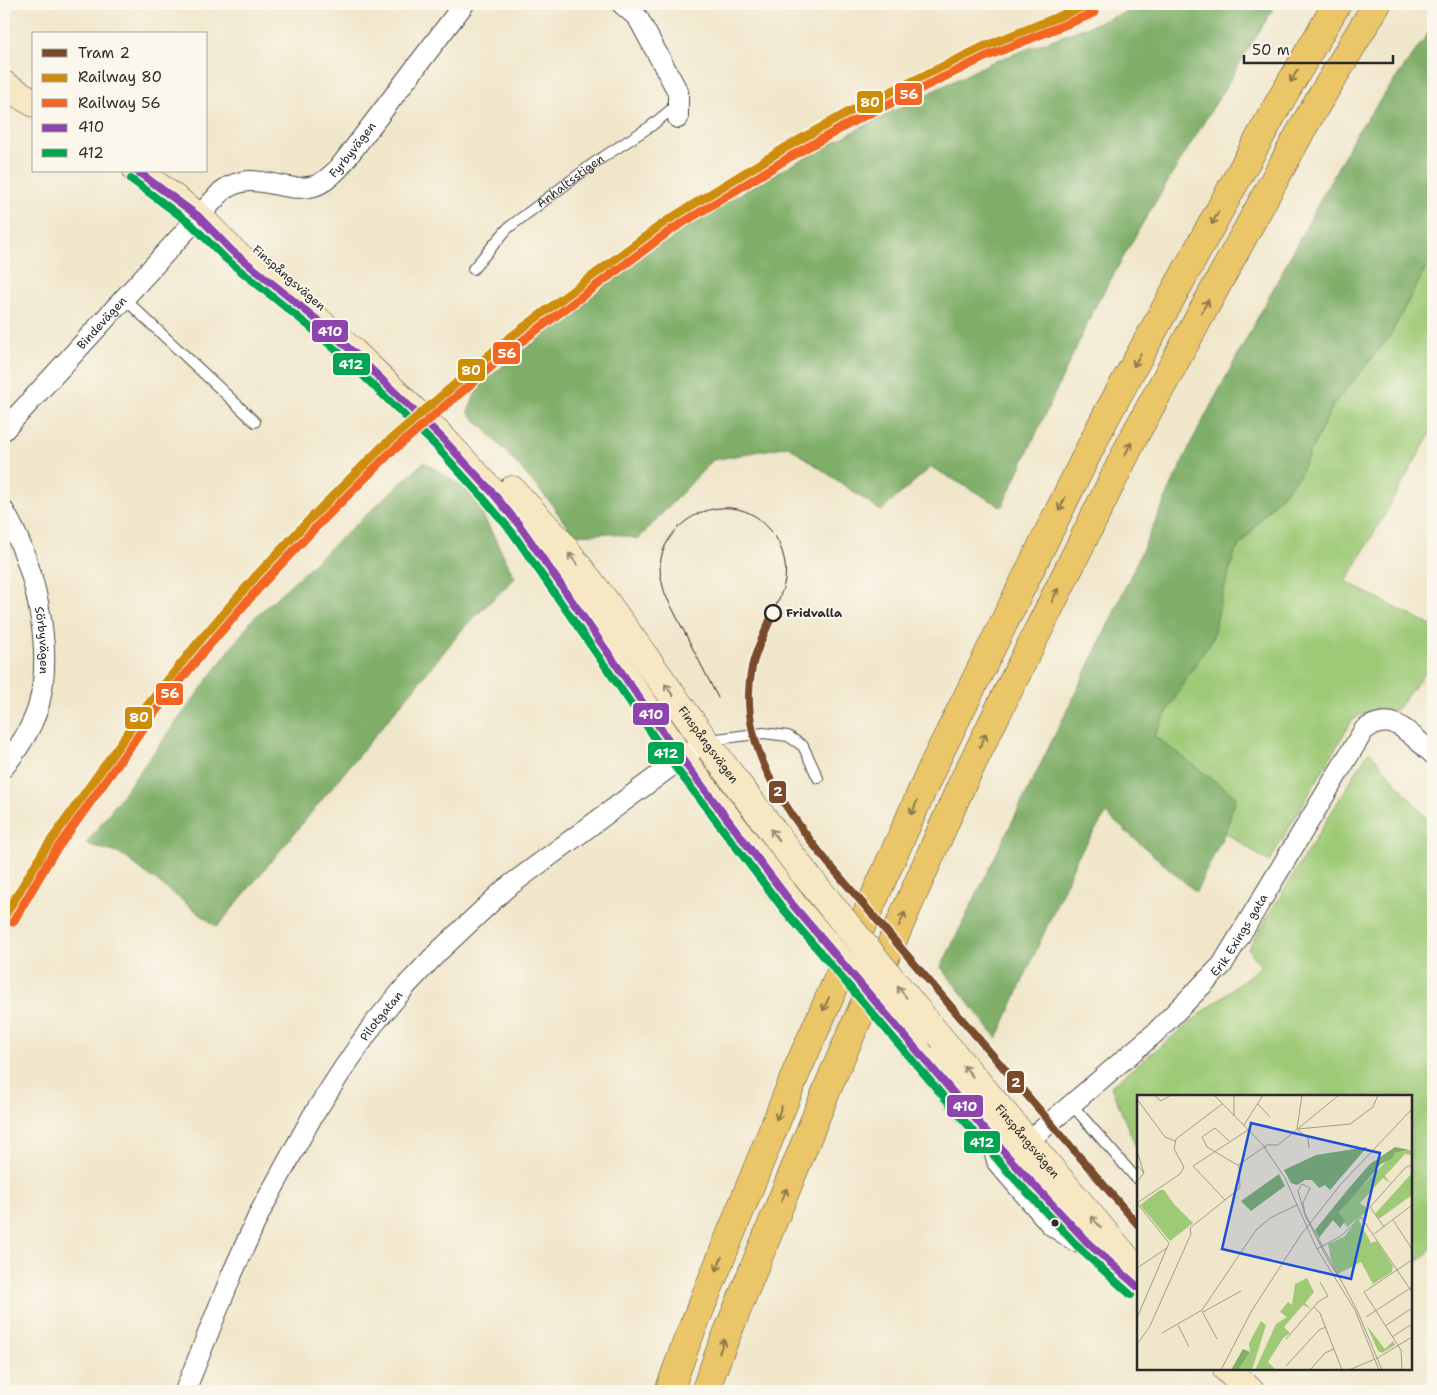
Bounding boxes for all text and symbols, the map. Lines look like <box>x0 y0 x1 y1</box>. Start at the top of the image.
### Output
legend <box>32 32 208 172</box>
scale bar <box>1244 32 1393 64</box>
text: 50 m <box>1252 40 1290 60</box>
text: Tram 2 <box>78 43 130 63</box>
text: Railway 80 <box>78 67 162 87</box>
one-way arrow <box>1289 68 1299 82</box>
line badge: 56 <box>894 82 923 106</box>
text: 56 <box>900 85 918 103</box>
line badge: 80 <box>856 90 884 114</box>
text: Railway 56 <box>78 93 161 113</box>
text: 80 <box>860 93 880 111</box>
text: 410 <box>78 117 104 137</box>
street label: Fyrbyvägen <box>326 119 379 181</box>
text: 412 <box>78 143 104 163</box>
street label: Anhaltsstigen <box>533 151 607 212</box>
one-way arrow <box>1210 210 1220 225</box>
street label: Finspångsvägen <box>249 242 329 314</box>
street label: Bindevägen <box>73 293 130 353</box>
one-way arrow <box>1200 299 1210 314</box>
line badge: 410 <box>311 319 349 343</box>
text: 410 <box>318 322 343 340</box>
line badge: 56 <box>492 341 521 365</box>
text: 56 <box>498 344 516 362</box>
line badge: 412 <box>332 352 371 376</box>
one-way arrow <box>1132 353 1142 368</box>
text: 412 <box>339 355 364 373</box>
line badge: 80 <box>457 358 486 382</box>
text: 80 <box>461 361 481 379</box>
one-way arrow <box>1123 442 1133 457</box>
one-way arrow <box>1057 497 1067 512</box>
one-way arrow <box>567 553 578 566</box>
one-way arrow <box>1051 588 1060 603</box>
marker: Fridvalla <box>764 604 782 622</box>
street label: Sörbyvägen <box>31 605 52 675</box>
place label: Fridvalla <box>786 605 843 621</box>
line badge: 56 <box>155 682 184 706</box>
text: 56 <box>161 684 179 702</box>
one-way arrow <box>663 684 674 697</box>
line badge: 410 <box>632 702 670 726</box>
street label: Finspångsvägen <box>675 703 742 787</box>
text: 410 <box>639 705 664 723</box>
line badge: 80 <box>124 706 153 730</box>
text: 80 <box>129 708 149 726</box>
one-way arrow <box>978 733 988 748</box>
line badge: 412 <box>647 741 685 765</box>
text: 412 <box>654 744 679 762</box>
line badge: 2 <box>768 780 787 804</box>
text: 2 <box>773 782 783 800</box>
one-way arrow <box>908 800 918 815</box>
one-way arrow <box>770 829 781 842</box>
street label: Erik Exings gata <box>1207 890 1271 980</box>
one-way arrow <box>898 912 907 927</box>
one-way arrow <box>896 986 907 999</box>
street label: Pilotgatan <box>356 988 406 1044</box>
one-way arrow <box>821 996 830 1011</box>
one-way arrow <box>962 1065 973 1078</box>
line badge: 2 <box>1006 1070 1025 1094</box>
text: 2 <box>1011 1073 1021 1091</box>
line badge: 410 <box>946 1094 984 1118</box>
inset map <box>1137 1095 1412 1370</box>
text: 410 <box>953 1097 978 1115</box>
street label: Finspångsvägen <box>991 1101 1063 1182</box>
one-way arrow <box>774 1105 784 1120</box>
line badge: 412 <box>963 1130 1001 1154</box>
text: 412 <box>970 1133 995 1151</box>
one-way arrow <box>779 1188 789 1203</box>
one-way arrow <box>1090 1215 1101 1228</box>
unlabelled marker <box>1050 1218 1060 1228</box>
one-way arrow <box>713 1256 723 1271</box>
one-way arrow <box>719 1338 728 1353</box>

